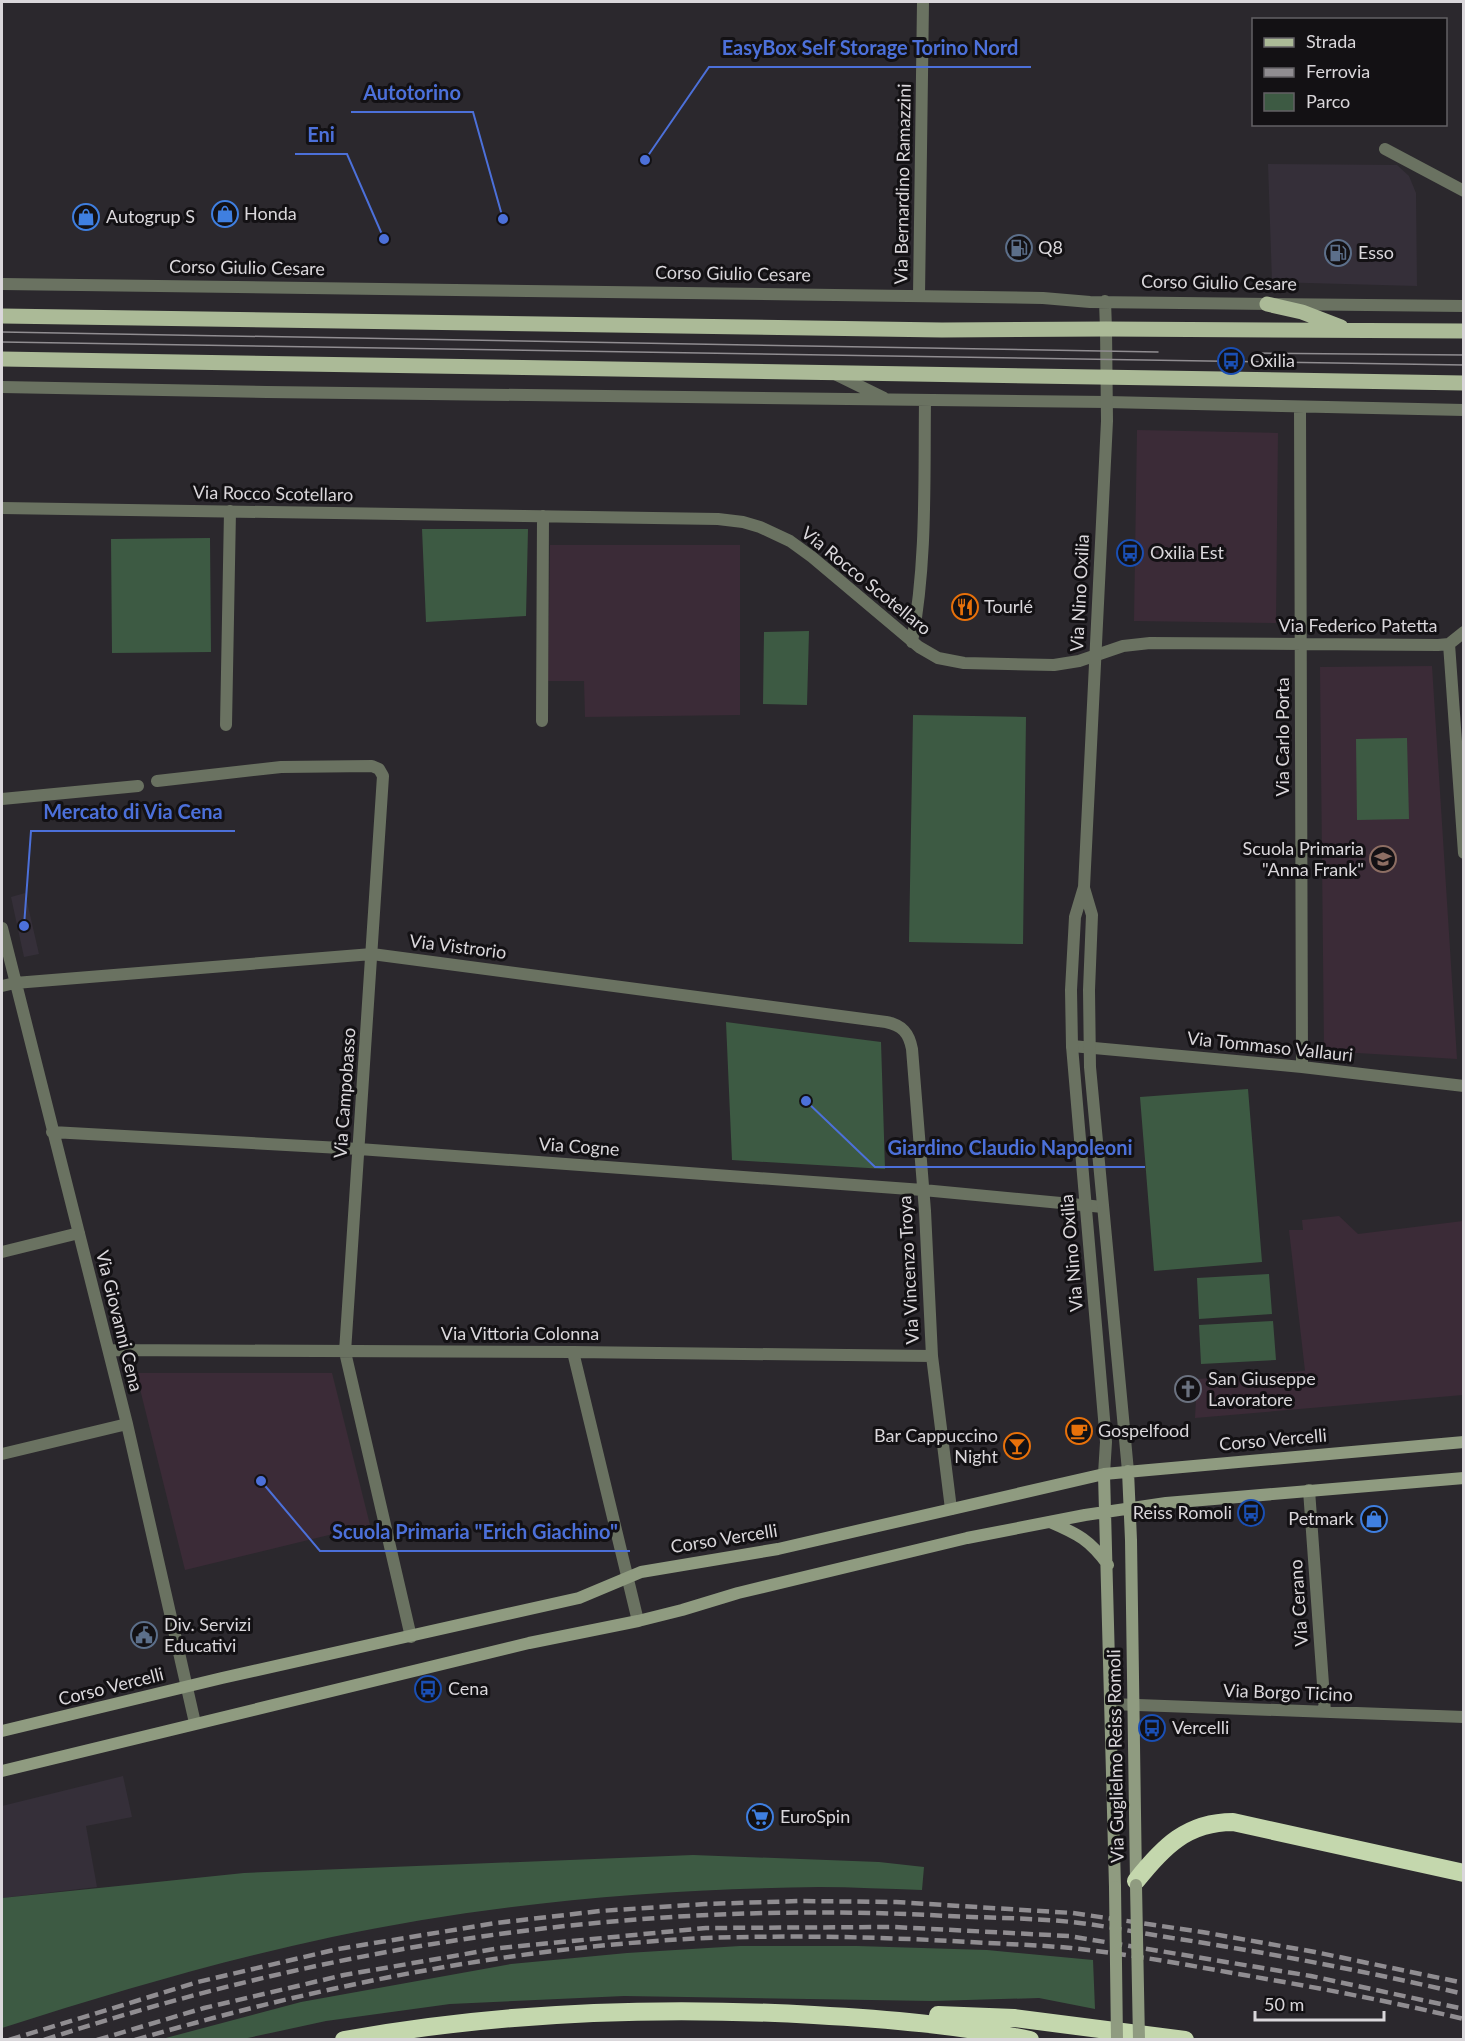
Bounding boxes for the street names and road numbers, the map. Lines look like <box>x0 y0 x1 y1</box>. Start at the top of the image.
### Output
street label: Via Bernardino Ramazzini <box>889 83 915 285</box>
street label: Corso Giulio Cesare <box>169 255 325 279</box>
street label: Corso Giulio Cesare <box>655 261 811 285</box>
street label: Corso Giulio Cesare <box>1141 270 1297 294</box>
street label: Via Rocco Scotellaro <box>193 481 353 505</box>
street label: Via Rocco Scotellaro <box>797 521 936 639</box>
street label: Via Nino Oxilia <box>1065 534 1093 652</box>
street label: Via Federico Patetta <box>1278 614 1438 636</box>
street label: Via Carlo Porta <box>1271 677 1293 797</box>
street label: Via Vistrorio <box>408 929 508 963</box>
street label: Via Tommaso Vallauri <box>1186 1026 1354 1066</box>
street label: Via Campobasso <box>328 1027 360 1159</box>
street label: Via Cogne <box>538 1132 620 1160</box>
street label: Via Nino Oxilia <box>1055 1193 1087 1313</box>
street label: Via Vincenzo Troya <box>893 1195 923 1345</box>
street label: Via Giovanni Cena <box>92 1248 148 1394</box>
street label: Via Vittoria Colonna <box>441 1322 599 1344</box>
street label: Corso Vercelli <box>1218 1423 1328 1455</box>
street label: Corso Vercelli <box>669 1519 779 1557</box>
street label: Via Cerano <box>1284 1559 1312 1647</box>
street label: Via Guglielmo Reiss Romoli <box>1102 1649 1128 1863</box>
street label: Corso Vercelli <box>56 1662 166 1710</box>
street label: Via Borgo Ticino <box>1223 1679 1353 1705</box>

